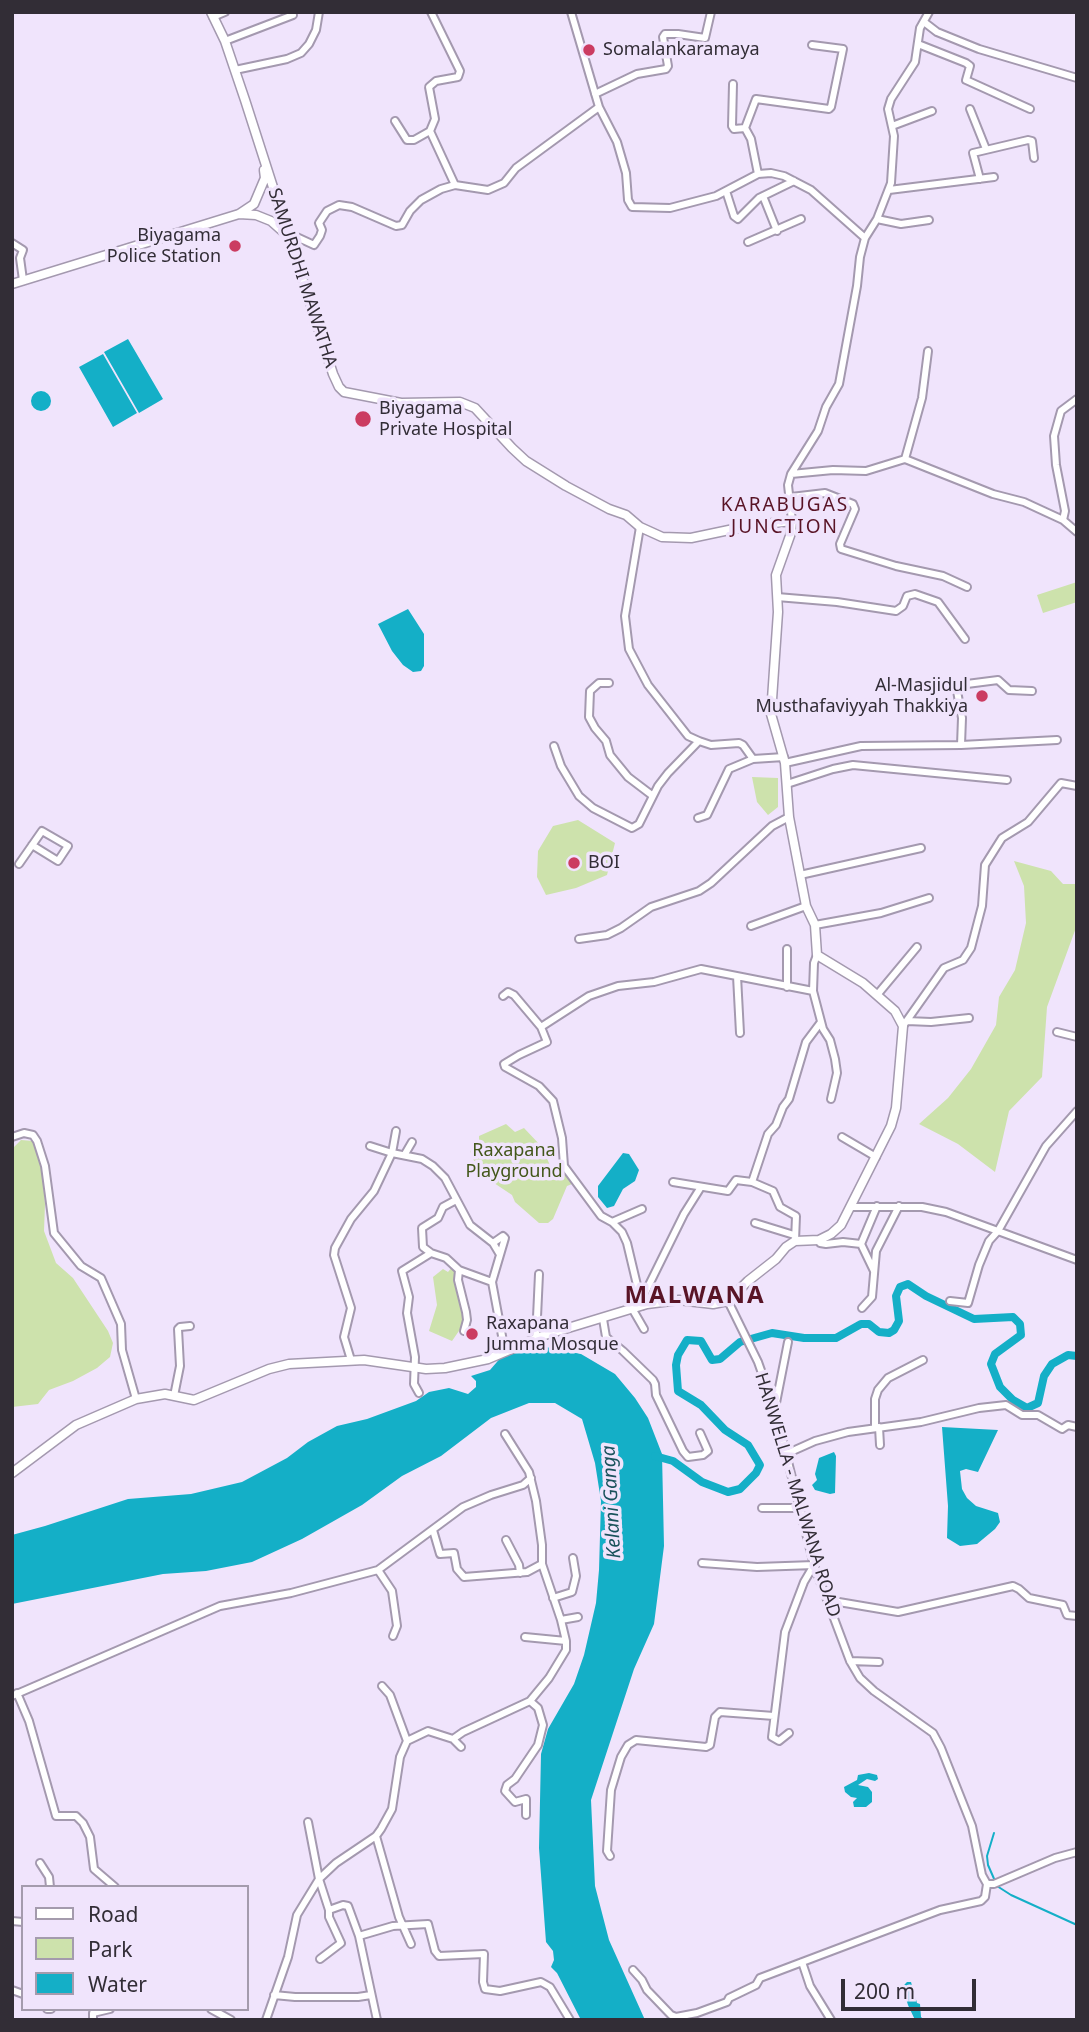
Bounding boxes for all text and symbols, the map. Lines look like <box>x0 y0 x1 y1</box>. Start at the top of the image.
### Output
place label: Somalankaramaya <box>603 39 760 61</box>
marker: Somalankaramaya <box>581 42 597 58</box>
street label: SAMURDHI MAWATHA <box>263 185 341 371</box>
place label: Biyagama Police Station <box>107 225 221 268</box>
marker: Biyagama Police Station <box>227 238 243 254</box>
place label: Biyagama Private Hospital <box>379 398 512 440</box>
marker: Biyagama Private Hospital <box>353 409 373 429</box>
district label: KARABUGAS JUNCTION <box>722 495 848 539</box>
place label: Al-Masjidul Musthafaviyyah Thakkiya <box>755 675 968 718</box>
marker: Al-Masjidul Musthafaviyyah Thakkiya <box>974 688 990 704</box>
place label: BOI <box>588 852 620 874</box>
marker: BOI <box>566 855 582 871</box>
park label: Raxapana Playground <box>465 1140 563 1182</box>
district label: MALWANA <box>625 1282 765 1310</box>
place label: Raxapana Jumma Mosque <box>486 1313 619 1356</box>
marker: Raxapana Jumma Mosque <box>464 1326 480 1342</box>
street label: HANWELLA - MALWANA ROAD <box>749 1370 845 1620</box>
water label: Kelani Ganga <box>598 1445 626 1559</box>
legend <box>21 1885 248 2011</box>
text: Road <box>88 1900 138 1928</box>
text: Park <box>88 1935 132 1963</box>
scale bar <box>844 1966 979 2010</box>
text: Water <box>88 1970 147 1998</box>
text: 200 m <box>854 1977 915 2005</box>

